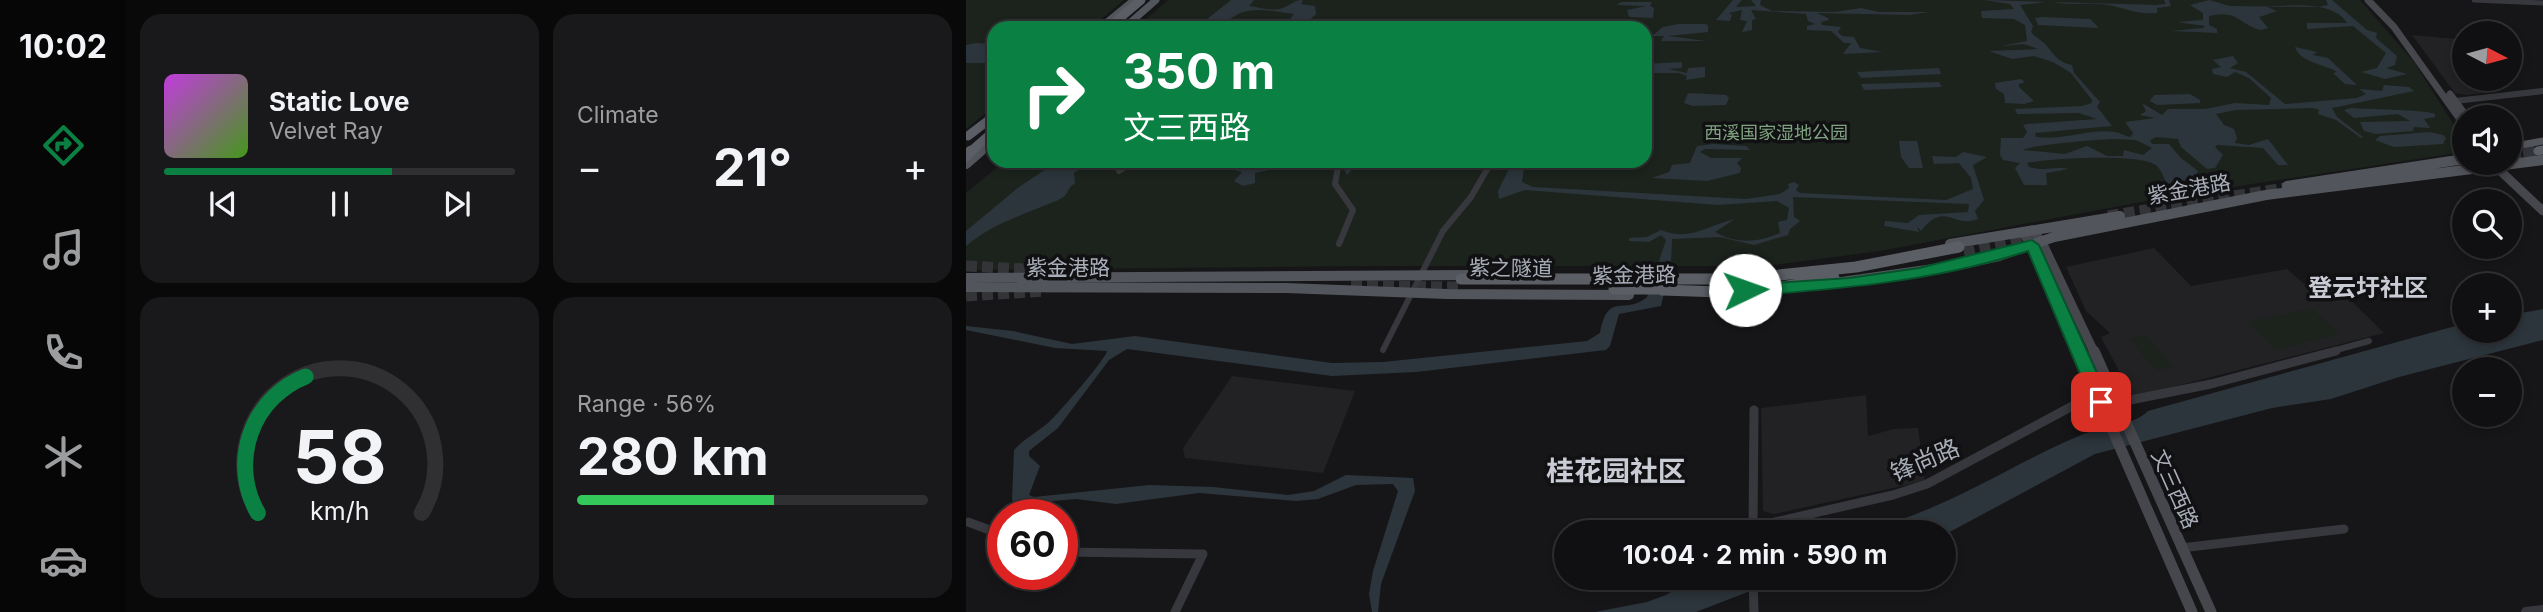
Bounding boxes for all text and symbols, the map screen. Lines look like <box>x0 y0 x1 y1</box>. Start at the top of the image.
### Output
north arrow <box>2452 21 2522 91</box>
map controls <box>2452 21 2522 427</box>
text: 10:02 <box>19 27 107 66</box>
text: 350 m <box>1123 42 1275 101</box>
icon: right <box>1008 49 1099 140</box>
text: Static Love <box>269 86 410 117</box>
text: Climate <box>577 101 659 129</box>
button: sound <box>2452 105 2522 175</box>
text: 文三西路 <box>1123 108 1251 147</box>
text: Velvet Ray <box>269 117 383 145</box>
icon: directions <box>39 121 88 170</box>
park label: 西溪国家湿地公园 <box>1704 122 1848 143</box>
text: 21° <box>713 136 792 199</box>
text: − <box>577 144 602 190</box>
text: + <box>903 144 928 190</box>
street label: 紫金港路 <box>2145 169 2233 209</box>
icon: previous <box>204 185 242 223</box>
icon: pause <box>321 185 359 223</box>
icon: next <box>438 185 476 223</box>
button: search <box>2452 189 2522 259</box>
icon: music <box>39 225 88 274</box>
position arrow <box>1708 253 1782 327</box>
street label: 紫金港路 <box>1026 255 1110 280</box>
street label: 紫之隧道 <box>1469 255 1553 281</box>
street label: 紫金港路 <box>1592 262 1676 288</box>
district label: 登云圩社区 <box>2308 273 2428 302</box>
button: + <box>2452 273 2522 343</box>
icon: phone <box>39 328 88 377</box>
button: − <box>2452 357 2522 427</box>
pin <box>2071 372 2131 432</box>
icon: arrive <box>2082 383 2120 421</box>
text: Range · 56% <box>577 390 716 418</box>
text: 58 <box>293 413 386 502</box>
text: 280 km <box>577 425 769 488</box>
icon: climate <box>39 432 88 481</box>
street label: 锋尚路 <box>1886 433 1964 487</box>
street label: 文三西路 <box>2146 446 2204 532</box>
district label: 桂花园社区 <box>1546 454 1686 488</box>
text: km/h <box>310 496 369 526</box>
speed limit sign: 60 <box>987 499 1078 590</box>
icon: car <box>39 536 88 585</box>
text: 10:04 · 2 min · 590 m <box>1623 539 1887 570</box>

